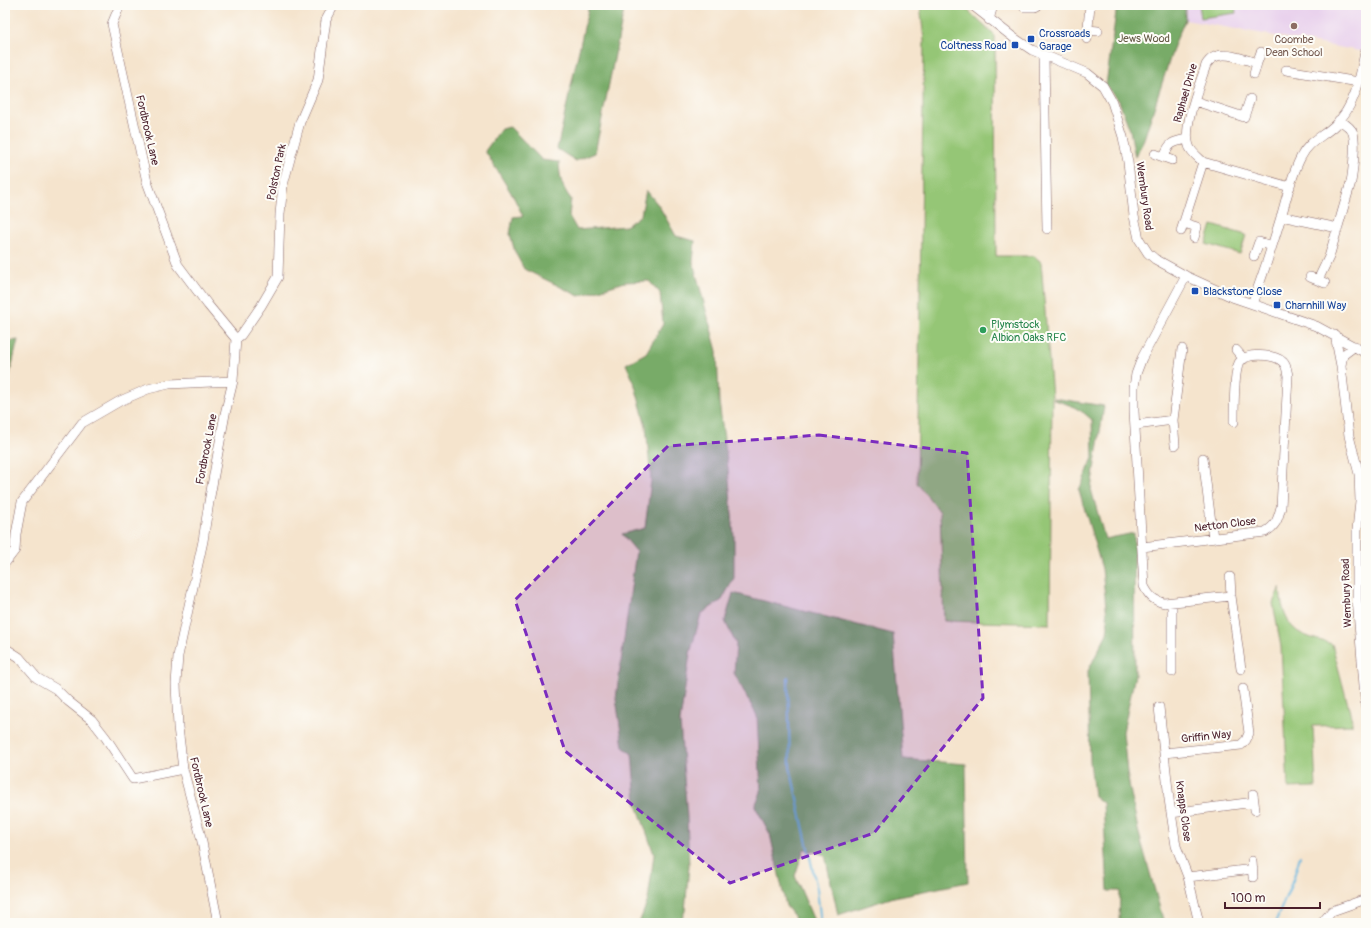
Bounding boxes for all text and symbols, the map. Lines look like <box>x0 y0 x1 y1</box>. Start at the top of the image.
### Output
marker: Coombe Dean School <box>1289 21 1299 31</box>
place label: Crossroads Garage <box>1039 27 1090 53</box>
park label: Jews Wood <box>1118 32 1170 45</box>
place label: Coombe Dean School <box>1265 33 1323 59</box>
marker: Crossroads Garage <box>1026 34 1036 44</box>
place label: Coltness Road <box>941 39 1007 52</box>
marker: Coltness Road <box>1010 40 1020 50</box>
street label: Raphael Drive <box>1171 62 1200 124</box>
street label: Fordbrook Lane <box>133 94 162 167</box>
street label: Polston Park <box>264 142 289 202</box>
street label: Wembury Road <box>1133 161 1156 231</box>
place label: Blackstone Close <box>1203 285 1283 298</box>
marker: Blackstone Close <box>1190 286 1200 296</box>
place label: Charnhill Way <box>1285 299 1347 312</box>
marker: Charnhill Way <box>1272 300 1282 310</box>
place label: Plymstock Albion Oaks RFC <box>991 318 1067 344</box>
marker: Plymstock Albion Oaks RFC <box>978 325 988 335</box>
street label: Fordbrook Lane <box>193 412 220 485</box>
street label: Netton Close <box>1194 514 1257 535</box>
street label: Wembury Road <box>1339 558 1354 628</box>
street label: Griffin Way <box>1180 727 1232 746</box>
street label: Fordbrook Lane <box>187 756 216 829</box>
street label: Knapps Close <box>1173 780 1194 843</box>
scale bar <box>1225 884 1320 910</box>
text: 100 m <box>1231 891 1266 906</box>

